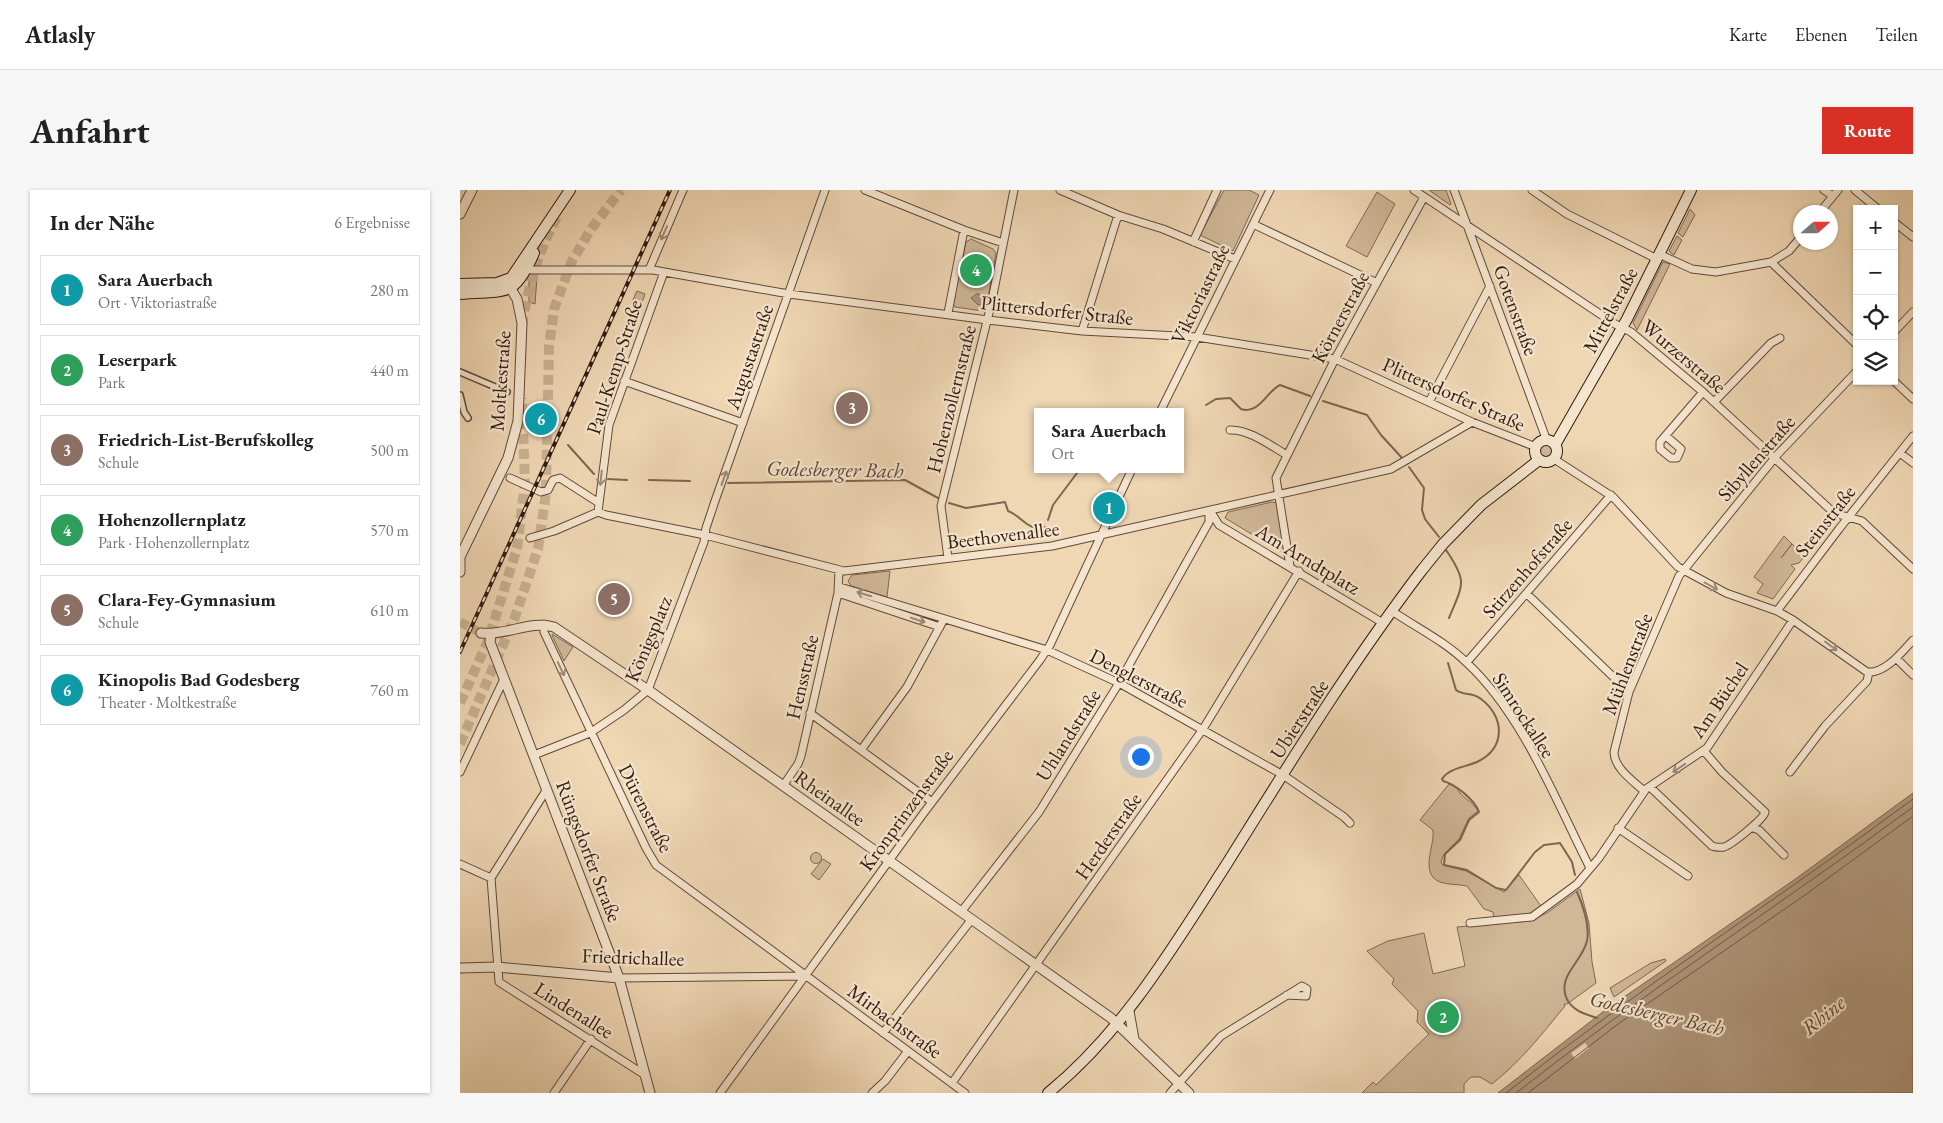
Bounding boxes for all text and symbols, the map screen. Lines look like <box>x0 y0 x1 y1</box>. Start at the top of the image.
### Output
text: Atlasly <box>25 19 95 50</box>
text: Karte <box>1729 23 1767 46</box>
text: Ebenen <box>1795 23 1848 46</box>
text: Teilen <box>1876 23 1918 46</box>
button: Route <box>1822 107 1913 154</box>
text: Anfahrt <box>30 108 150 153</box>
north arrow <box>1793 205 1838 250</box>
map controls <box>1853 205 1898 385</box>
button: + <box>1853 205 1898 250</box>
text: In der Nähe <box>50 209 155 236</box>
text: 6 Ergebnisse <box>334 212 410 233</box>
one-way arrow <box>658 225 668 240</box>
street label: Viktoriastraße <box>1165 239 1236 348</box>
button: − <box>1853 250 1898 295</box>
pin: 4 <box>960 251 992 289</box>
street label: Gotenstraße <box>1488 261 1544 359</box>
street label: Mittelstraße <box>1577 263 1643 357</box>
street label: Körnerstraße <box>1305 266 1375 367</box>
text: Sara Auerbach <box>98 267 213 292</box>
text: 1 <box>63 280 71 301</box>
text: 280 m <box>370 280 409 301</box>
street label: Plittersdorfer Straße <box>979 289 1135 331</box>
text: Ort · Viktoriastraße <box>98 292 217 313</box>
button: locate <box>1853 295 1898 340</box>
street label: Paul-Kemp-Straße <box>580 296 648 438</box>
street label: Augustastraße <box>719 301 779 414</box>
street label: Wurzerstraße <box>1636 313 1732 399</box>
street label: Hohenzollernstraße <box>920 322 982 476</box>
street label: Moltkestraße <box>484 330 516 432</box>
button: layers <box>1853 340 1898 385</box>
text: Leserpark <box>98 347 177 372</box>
street label: Plittersdorfer Straße <box>1379 351 1530 437</box>
text: 2 <box>63 360 71 381</box>
text: 440 m <box>370 360 409 381</box>
text: Park <box>98 372 125 393</box>
pin: 3 <box>836 389 868 427</box>
pin: 6 <box>525 400 557 438</box>
popup <box>1034 408 1184 473</box>
street label: Sibyllenstraße <box>1711 409 1801 507</box>
text: Sara Auerbach <box>1052 418 1166 443</box>
text: Friedrich-List-Berufskolleg <box>98 427 314 452</box>
text: 3 <box>63 440 71 461</box>
text: 500 m <box>370 440 409 461</box>
text: Ort <box>1052 443 1074 464</box>
text: Schule <box>98 452 139 473</box>
water label: Godesberger Bach <box>766 454 904 484</box>
one-way arrow <box>597 470 606 486</box>
one-way arrow <box>720 470 729 486</box>
street label: Steinstraße <box>1789 480 1861 562</box>
pin: 1 <box>1093 489 1125 527</box>
text: Hohenzollernplatz <box>98 507 246 532</box>
street label: Stirzenhofstraße <box>1476 512 1578 624</box>
street label: Beethovenallee <box>945 515 1061 555</box>
street label: Am Arndtplatz <box>1250 517 1365 601</box>
text: 4 <box>63 520 71 541</box>
text: 570 m <box>370 520 409 541</box>
text: Park · Hohenzollernplatz <box>98 532 249 553</box>
pin: 5 <box>598 580 630 618</box>
one-way arrow <box>1703 581 1717 591</box>
text: Clara-Fey-Gymnasium <box>98 587 276 612</box>
one-way arrow <box>856 589 872 599</box>
street label: Königsplatz <box>618 592 678 686</box>
text: 5 <box>63 600 71 621</box>
text: 610 m <box>370 600 409 621</box>
street label: Mühlenstraße <box>1596 609 1658 719</box>
text: Schule <box>98 612 139 633</box>
one-way arrow <box>909 616 925 625</box>
street label: Hensstraße <box>780 632 824 722</box>
one-way arrow <box>1824 641 1837 652</box>
street label: Denglerstraße <box>1086 642 1193 714</box>
street label: Am Büchel <box>1683 657 1754 744</box>
one-way arrow <box>557 661 567 676</box>
text: Kinopolis Bad Godesberg <box>98 667 300 692</box>
street label: Simrockallee <box>1487 667 1561 763</box>
street label: Ubierstraße <box>1264 674 1334 764</box>
text: 6 <box>63 680 71 701</box>
text: 760 m <box>370 680 409 701</box>
street label: Uhlandstraße <box>1029 684 1107 786</box>
text: Theater · Moltkestraße <box>98 692 236 713</box>
street label: Kronprinzenstraße <box>853 744 959 876</box>
your location <box>1128 744 1154 770</box>
street label: Dürenstraße <box>613 759 679 857</box>
one-way arrow <box>1673 763 1687 773</box>
street label: Rheinallee <box>789 764 871 832</box>
street label: Rüngsdorfer Straße <box>550 776 628 926</box>
street label: Herderstraße <box>1069 787 1148 885</box>
street label: Friedrichallee <box>581 942 685 972</box>
street label: Lindenallee <box>530 975 619 1045</box>
street label: Mirbachstraße <box>842 978 948 1064</box>
water label: Godesberger Bach <box>1587 984 1727 1042</box>
water label: Rhine <box>1796 989 1851 1041</box>
pin: 2 <box>1427 998 1459 1036</box>

